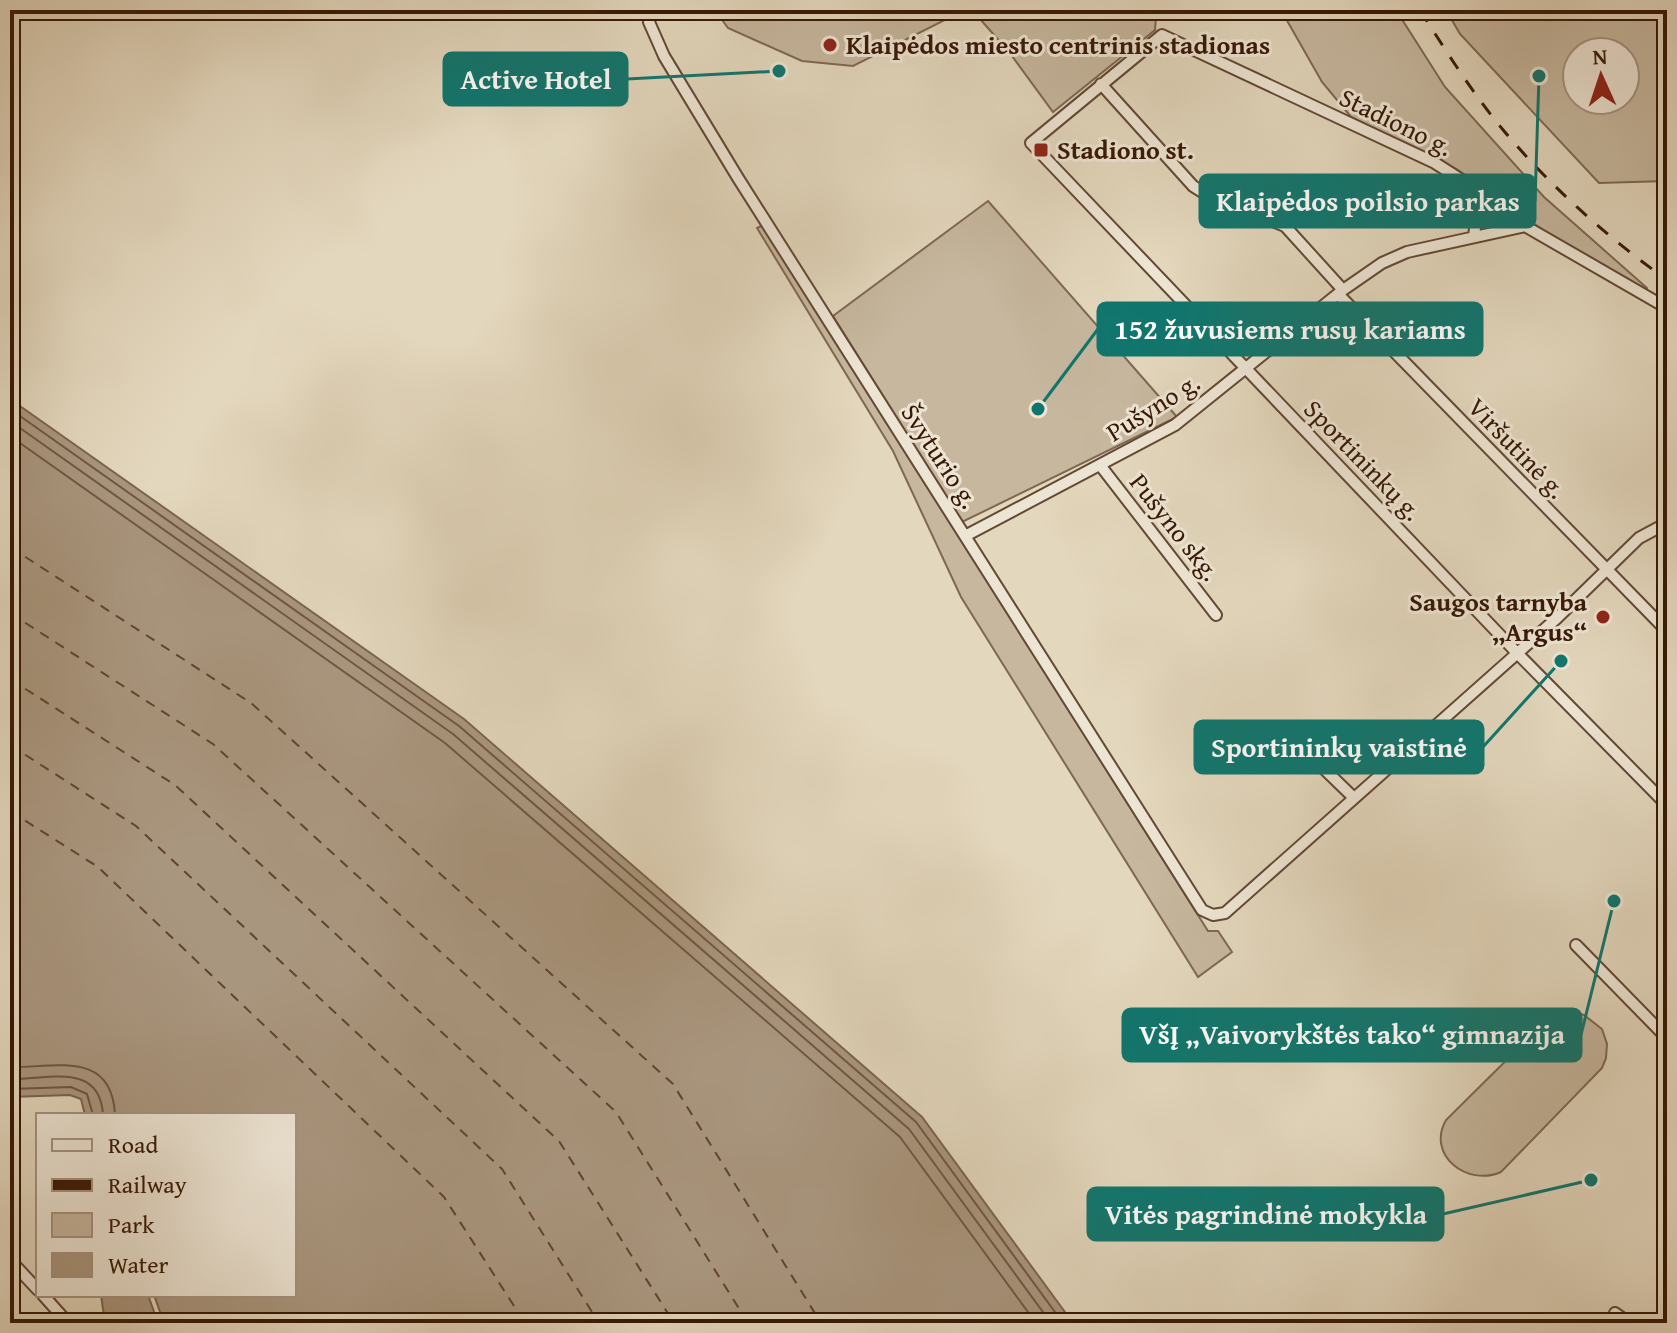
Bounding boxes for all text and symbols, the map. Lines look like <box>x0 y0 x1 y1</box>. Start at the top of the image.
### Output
place label: Klaipėdos miesto centrinis stadionas <box>846 25 1270 64</box>
marker: Klaipėdos miesto centrinis stadionas <box>821 36 839 54</box>
north arrow <box>1561 36 1641 116</box>
text: N <box>1592 40 1608 72</box>
callout: Active Hotel <box>444 53 627 105</box>
text: Active Hotel <box>460 58 612 99</box>
street label: Stadiono g. <box>1333 77 1459 166</box>
place label: Stadiono st. <box>1057 130 1194 169</box>
marker: Stadiono st. <box>1032 141 1050 159</box>
callout: Klaipėdos poilsio parkas <box>1200 175 1535 227</box>
text: Klaipėdos poilsio parkas <box>1216 180 1520 221</box>
callout: 152 žuvusiems rusų kariams <box>1098 303 1482 355</box>
text: 152 žuvusiems rusų kariams <box>1114 308 1466 349</box>
street label: Pušyno g. <box>1098 362 1207 451</box>
street label: Viršutinė g. <box>1459 388 1576 507</box>
street label: Sportininkų g. <box>1295 390 1432 529</box>
street label: Švyturio g. <box>892 396 989 516</box>
street label: Pušyno skg. <box>1121 464 1230 589</box>
place label: Saugos tarnyba „Argus“ <box>1409 582 1588 651</box>
marker: Saugos tarnyba „Argus“ <box>1594 608 1612 626</box>
callout: Sportininkų vaistinė <box>1195 721 1483 773</box>
text: Sportininkų vaistinė <box>1211 726 1467 767</box>
callout: VšĮ „Vaivorykštės tako“ gimnazija <box>1123 1009 1581 1061</box>
text: VšĮ „Vaivorykštės tako“ gimnazija <box>1139 1013 1566 1054</box>
legend <box>36 1113 296 1297</box>
text: Road <box>108 1127 158 1162</box>
text: Railway <box>108 1167 187 1202</box>
callout: Vitės pagrindinė mokykla <box>1088 1188 1443 1240</box>
text: Vitės pagrindinė mokykla <box>1105 1193 1428 1234</box>
text: Park <box>108 1207 155 1242</box>
text: Water <box>108 1247 169 1282</box>

